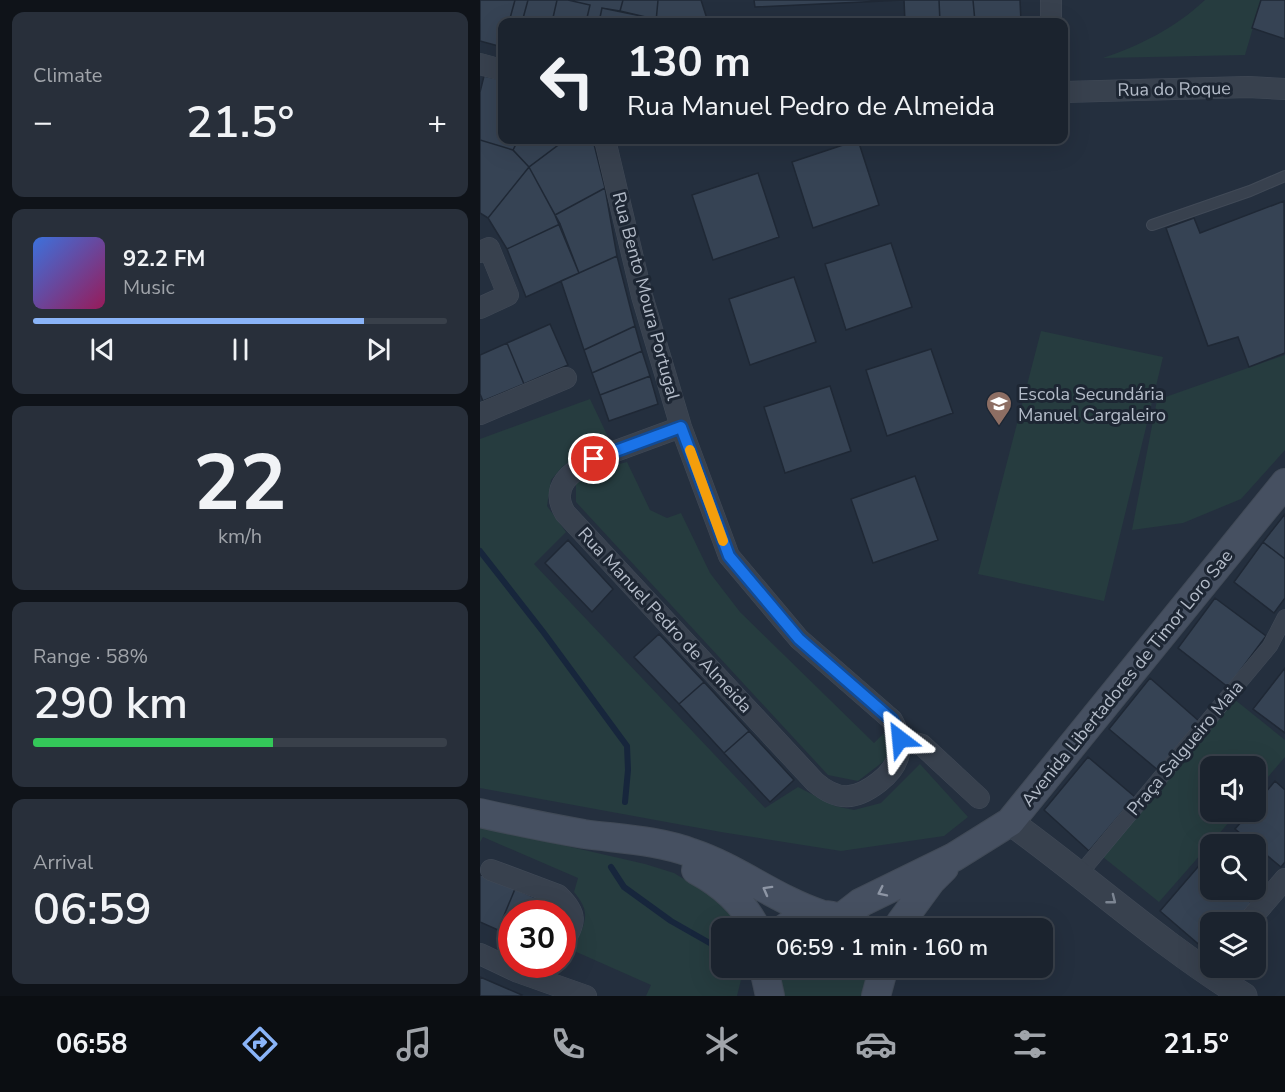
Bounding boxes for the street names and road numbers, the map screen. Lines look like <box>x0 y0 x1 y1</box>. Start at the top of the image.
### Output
street label: Rua do Roque <box>1117 76 1231 102</box>
street label: Rua Bento Moura Portugal <box>607 189 686 404</box>
street label: Rua Manuel Pedro de Almeida <box>573 522 757 718</box>
street label: Avenida Libertadores de Timor Loro Sae <box>1016 545 1238 811</box>
street label: Praça Salgueiro Maia <box>1121 675 1249 821</box>

